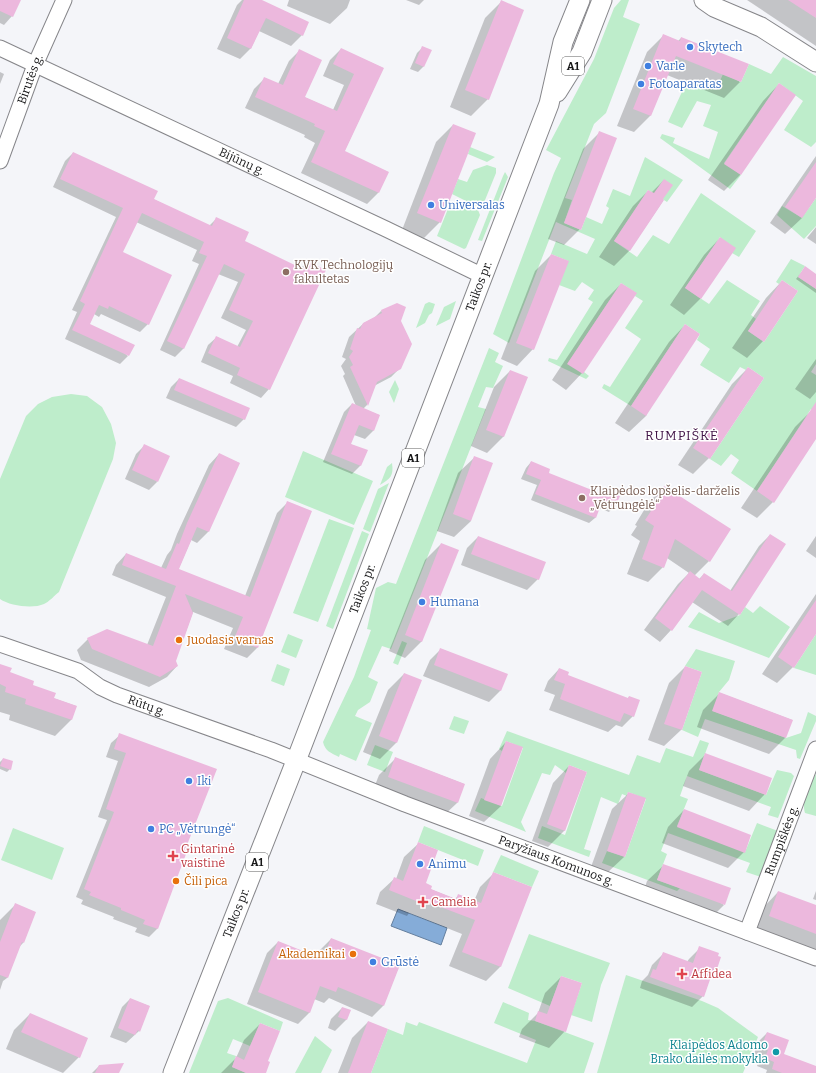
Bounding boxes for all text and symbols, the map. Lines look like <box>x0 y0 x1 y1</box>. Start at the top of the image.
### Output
place label: Skytech <box>698 40 743 54</box>
marker: Skytech <box>685 42 695 52</box>
street label: Birutės g. <box>14 52 46 106</box>
road number: A1 <box>562 57 584 75</box>
place label: Varle <box>656 59 685 73</box>
marker: Varle <box>643 61 653 71</box>
place label: Fotoaparatas <box>649 77 722 91</box>
marker: Fotoaparatas <box>636 79 646 89</box>
street label: Bijūnų g. <box>217 145 267 178</box>
place label: Universalas <box>439 198 505 212</box>
marker: Universalas <box>426 200 436 210</box>
place label: KVK Technologijų fakultetas <box>294 258 394 286</box>
street label: Taikos pr. <box>463 259 495 313</box>
marker: KVK Technologijų fakultetas <box>281 267 291 277</box>
district label: RUMPIŠKĖ <box>645 428 719 443</box>
road number: A1 <box>402 449 424 467</box>
place label: Klaipėdos lopšelis-darželis „Vėtrungėlė“ <box>590 484 740 512</box>
marker: Klaipėdos lopšelis-darželis „Vėtrungėlė“ <box>577 493 587 503</box>
street label: Taikos pr. <box>346 562 378 616</box>
place label: Humana <box>430 595 480 609</box>
marker: Humana <box>417 597 427 607</box>
place label: Juodasis varnas <box>186 633 274 647</box>
marker: Juodasis varnas <box>174 635 184 645</box>
street label: Rūtų g. <box>126 692 167 719</box>
place label: Iki <box>197 774 212 788</box>
marker: Iki <box>184 776 194 786</box>
street label: Rumpiškės g. <box>762 803 801 877</box>
place label: PC „Vėtrungė“ <box>159 822 236 836</box>
marker: PC „Vėtrungė“ <box>146 824 156 834</box>
street label: Paryžiaus Komunos g. <box>497 833 616 889</box>
place label: Gintarinė vaistinė <box>180 842 235 870</box>
marker: Gintarinė vaistinė <box>168 851 178 861</box>
road number: A1 <box>246 853 268 871</box>
place label: Animu <box>428 857 467 871</box>
marker: Animu <box>415 859 425 869</box>
place label: Čili pica <box>184 873 228 888</box>
marker: Čili pica <box>171 876 181 886</box>
street label: Taikos pr. <box>220 886 252 940</box>
place label: Camelia <box>431 895 477 909</box>
marker: Camelia <box>418 897 428 907</box>
place label: Akademikai <box>278 947 345 961</box>
marker: Akademikai <box>348 949 358 959</box>
place label: Grūstė <box>381 955 419 969</box>
marker: Grūstė <box>368 957 378 967</box>
place label: Affidea <box>691 967 732 981</box>
marker: Affidea <box>676 968 688 980</box>
place label: Klaipėdos Adomo Brako dailės mokykla <box>650 1038 768 1066</box>
marker: Klaipėdos Adomo Brako dailės mokykla <box>771 1047 781 1057</box>

